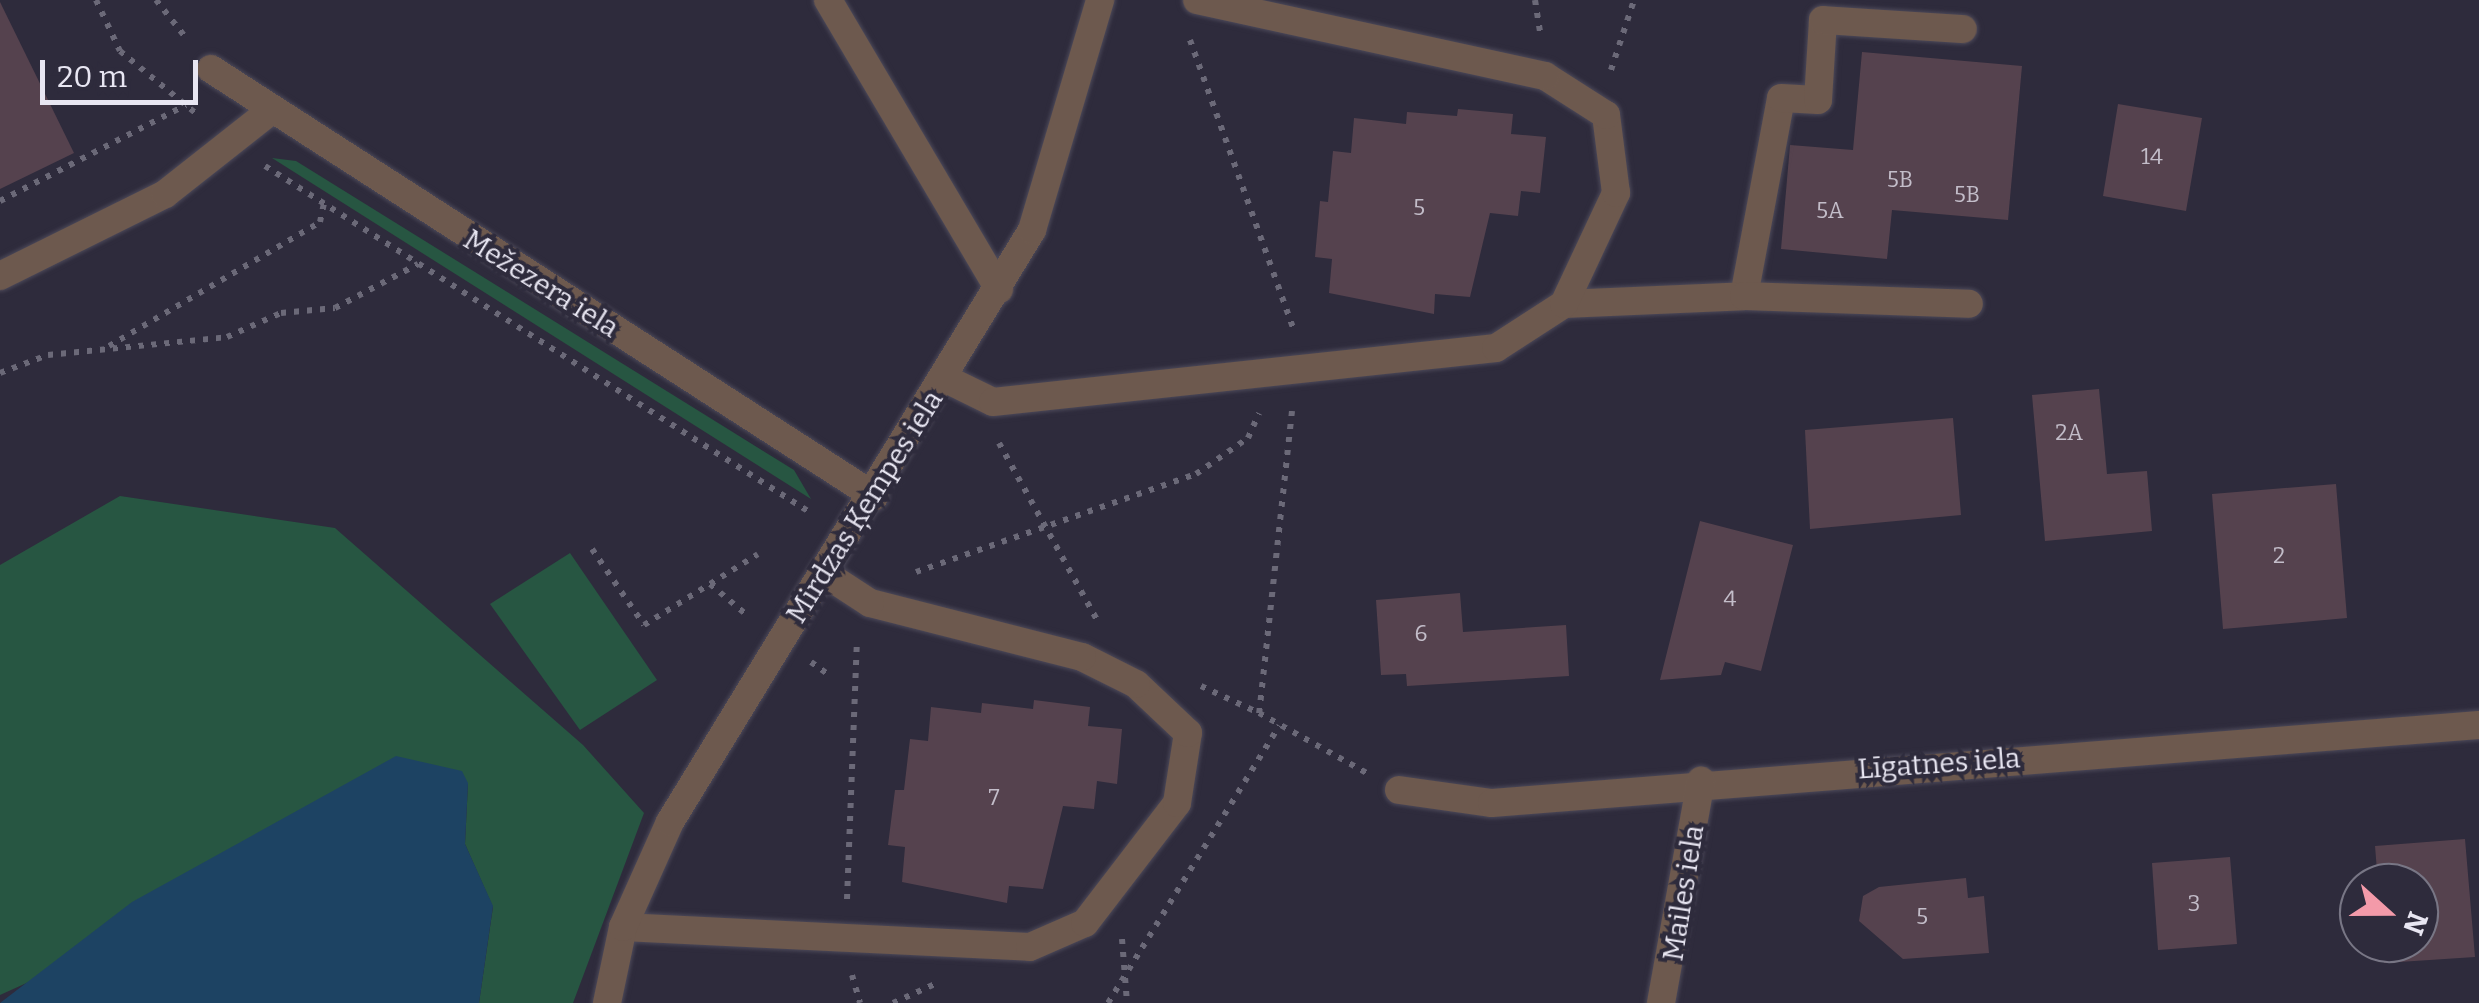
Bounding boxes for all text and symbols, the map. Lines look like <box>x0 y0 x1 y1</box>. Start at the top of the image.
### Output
scale bar <box>45 40 202 102</box>
text: 20 m <box>57 59 127 95</box>
house number: 14 <box>2141 144 2163 170</box>
house number: 5B <box>1887 167 1913 193</box>
house number: 5B <box>1954 182 1980 208</box>
house number: 5 <box>1413 195 1425 221</box>
house number: 5A <box>1816 198 1844 224</box>
street label: Mežezera iela <box>457 223 625 345</box>
street label: Mirdzas Ķempes iela <box>780 385 950 629</box>
house number: 2A <box>2055 420 2083 446</box>
house number: 2 <box>2273 543 2285 569</box>
house number: 4 <box>1724 586 1736 612</box>
house number: 6 <box>1415 621 1427 647</box>
street label: Līgatnes iela <box>1857 742 2021 786</box>
house number: 7 <box>988 785 1000 811</box>
street label: Mailes iela <box>1657 823 1711 963</box>
north arrow <box>2339 863 2439 963</box>
house number: 3 <box>2188 891 2200 917</box>
house number: 5 <box>1916 904 1928 930</box>
text: N <box>2396 907 2435 939</box>

